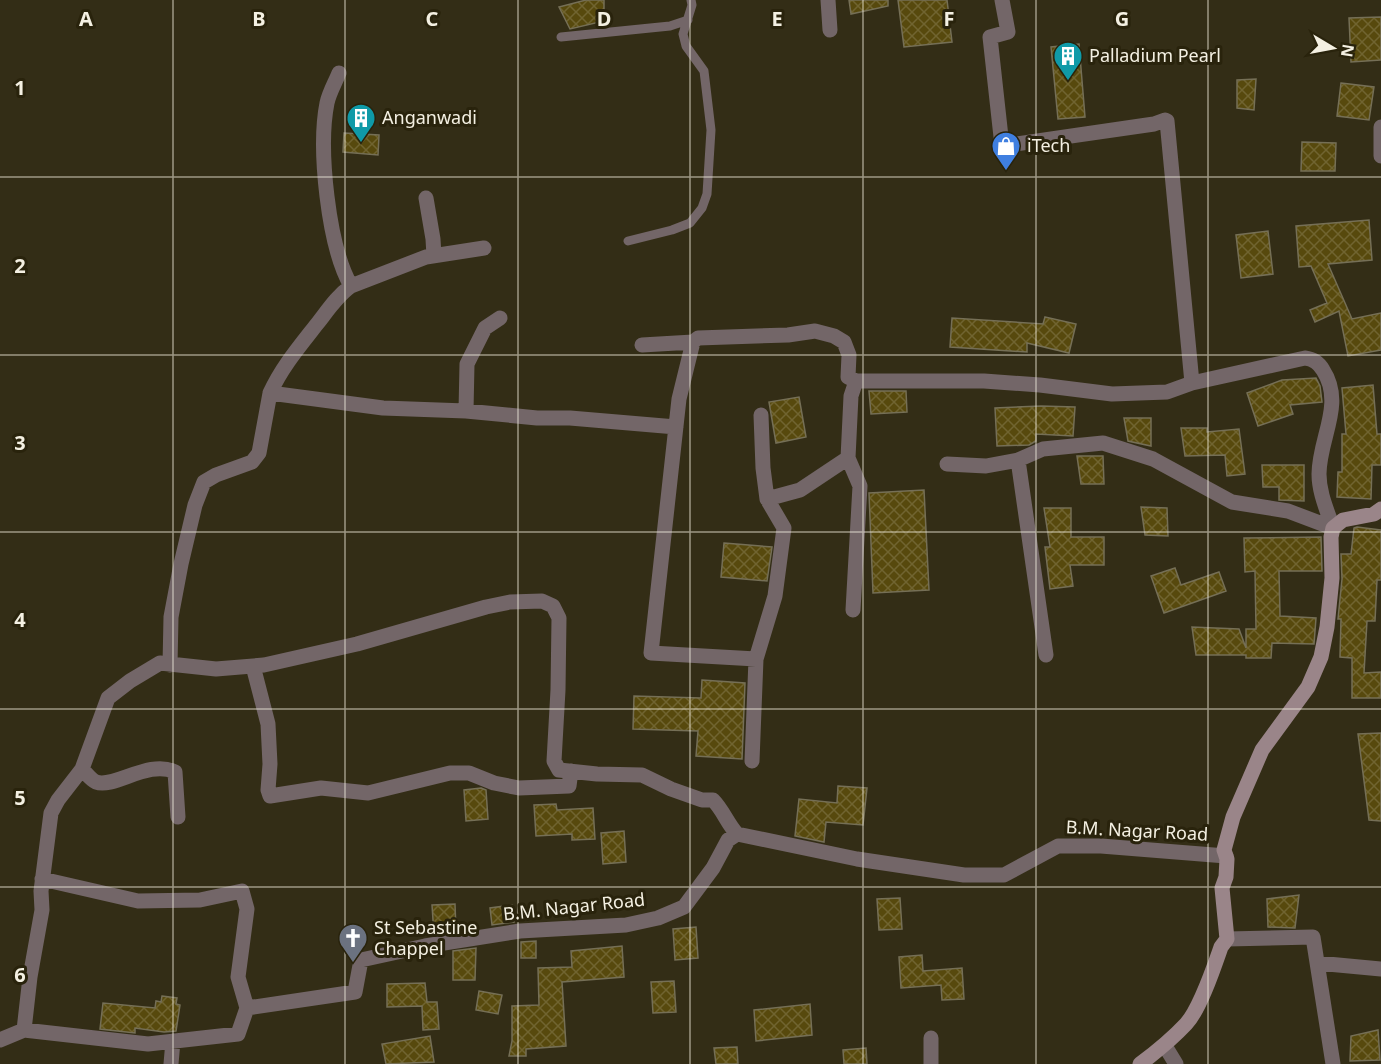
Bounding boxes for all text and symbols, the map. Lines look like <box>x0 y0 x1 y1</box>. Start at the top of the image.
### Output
text: A <box>79 5 93 32</box>
text: B <box>252 5 266 32</box>
text: C <box>426 5 439 32</box>
text: D <box>597 5 611 32</box>
text: E <box>771 5 783 32</box>
text: F <box>944 5 954 32</box>
text: G <box>1115 5 1129 32</box>
north arrow <box>1303 18 1363 78</box>
building icon: Palladium Pearl <box>1052 40 1084 82</box>
text: N <box>1336 42 1360 59</box>
place label: Palladium Pearl <box>1089 43 1221 67</box>
text: 1 <box>14 74 26 101</box>
building icon: Anganwadi <box>345 102 377 144</box>
place label: Anganwadi <box>382 105 477 129</box>
shop icon: iTech <box>990 130 1022 172</box>
place label: iTech <box>1027 133 1070 157</box>
text: 2 <box>14 252 26 279</box>
text: 3 <box>14 429 26 456</box>
text: 4 <box>14 606 26 633</box>
text: 5 <box>14 784 26 811</box>
street label: B.M. Nagar Road <box>1065 814 1209 846</box>
street label: B.M. Nagar Road <box>502 887 646 925</box>
place label: St Sebastine Chappel <box>374 915 477 960</box>
church icon: St Sebastine Chappel <box>337 922 369 964</box>
text: 6 <box>14 961 26 988</box>

